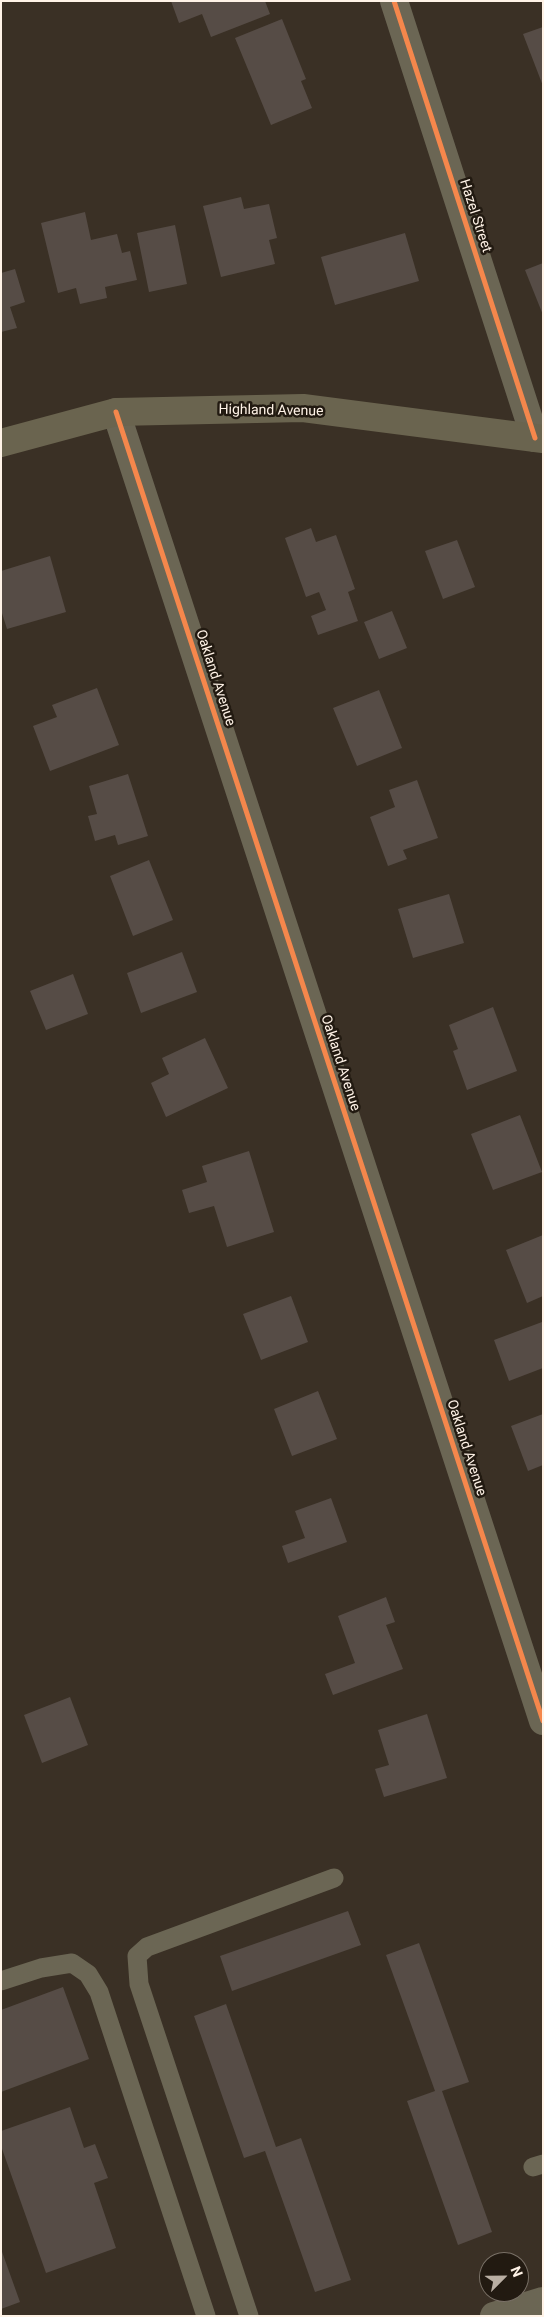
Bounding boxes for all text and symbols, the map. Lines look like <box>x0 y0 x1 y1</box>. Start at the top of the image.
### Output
street label: Hazel Street <box>455 177 495 255</box>
street label: Highland Avenue <box>218 402 324 420</box>
street label: Oakland Avenue <box>192 628 238 728</box>
street label: Oakland Avenue <box>317 1013 363 1113</box>
street label: Oakland Avenue <box>443 1398 489 1498</box>
north arrow <box>479 2252 529 2302</box>
text: N <box>508 2264 526 2279</box>

